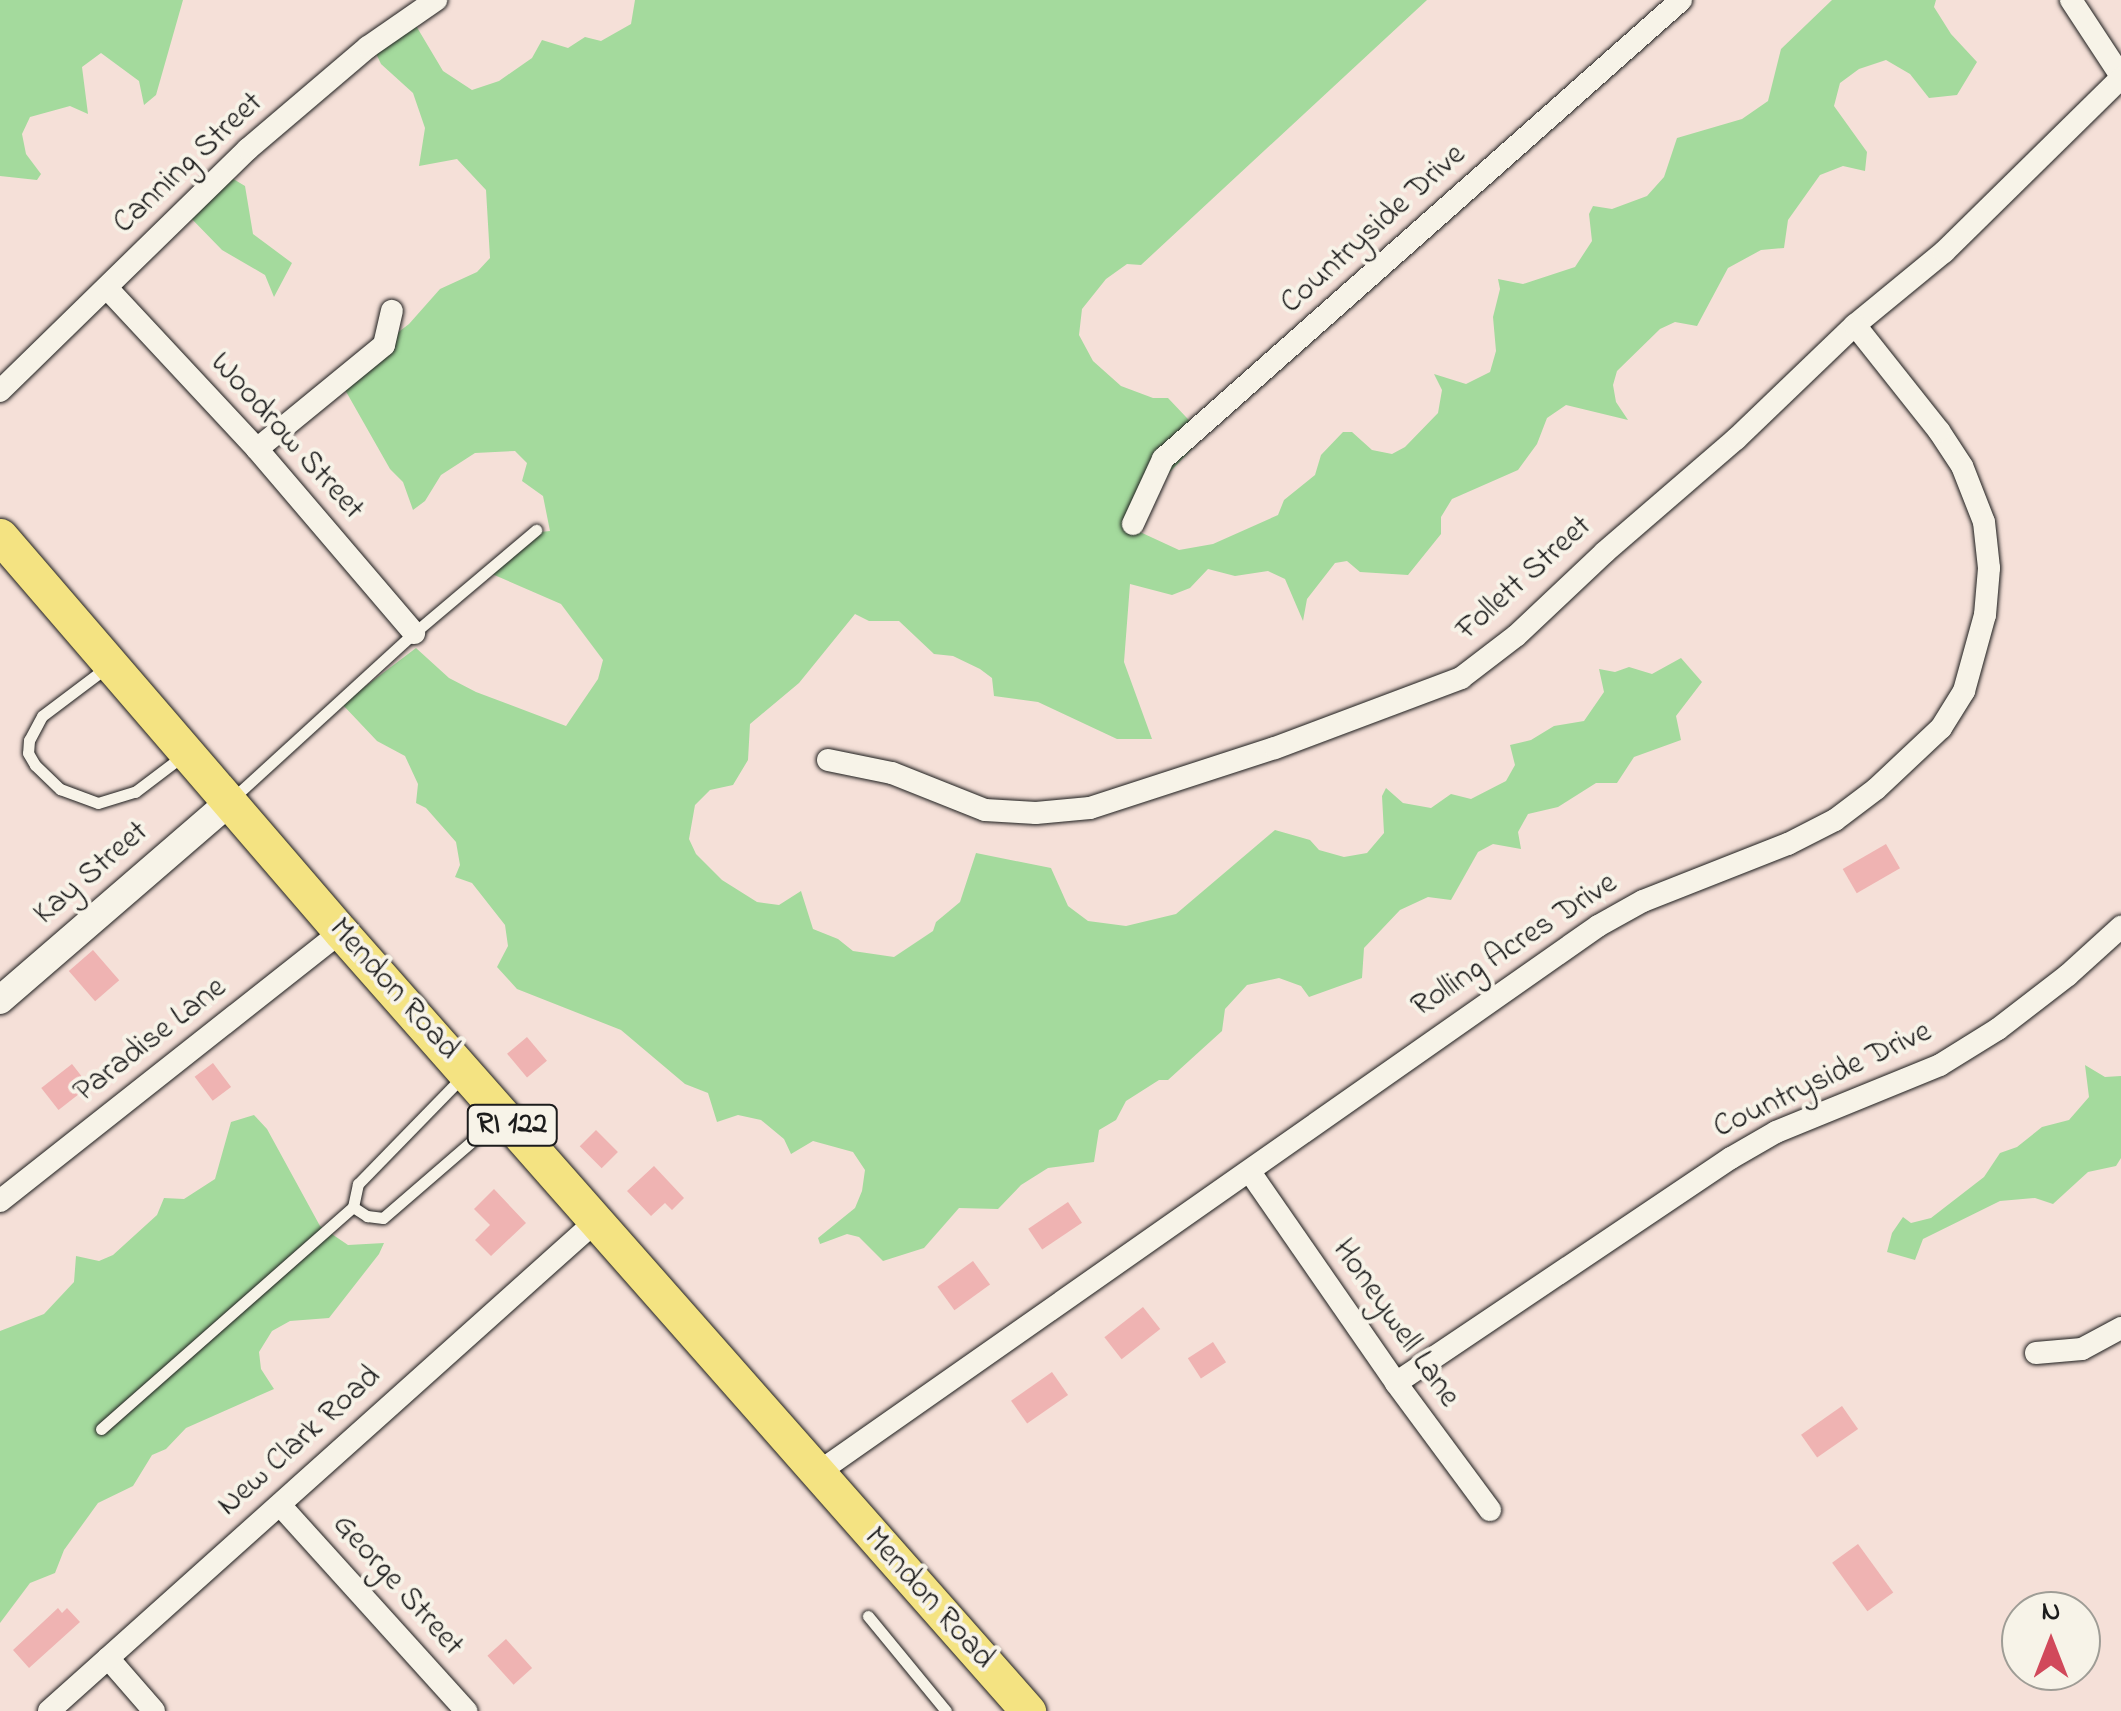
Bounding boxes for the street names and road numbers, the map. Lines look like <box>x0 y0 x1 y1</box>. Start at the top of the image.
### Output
street label: Canning Street <box>106 85 272 243</box>
street label: Countryside Drive <box>1274 137 1474 323</box>
street label: Woodrow Street <box>201 345 371 529</box>
street label: Follett Street <box>1449 508 1601 650</box>
street label: Kay Street <box>27 814 157 934</box>
street label: Rolling Acres Drive <box>1405 865 1625 1027</box>
street label: Mendon Road <box>319 911 467 1069</box>
street label: Paradise Lane <box>67 970 235 1112</box>
street label: Countryside Drive <box>1708 1014 1938 1148</box>
road number: RI 122 <box>464 1100 560 1150</box>
street label: Honeywell Lane <box>1323 1233 1467 1415</box>
street label: New Clark Road <box>210 1359 390 1525</box>
street label: George Street <box>323 1507 471 1665</box>
street label: Mendon Road <box>854 1520 1002 1678</box>

